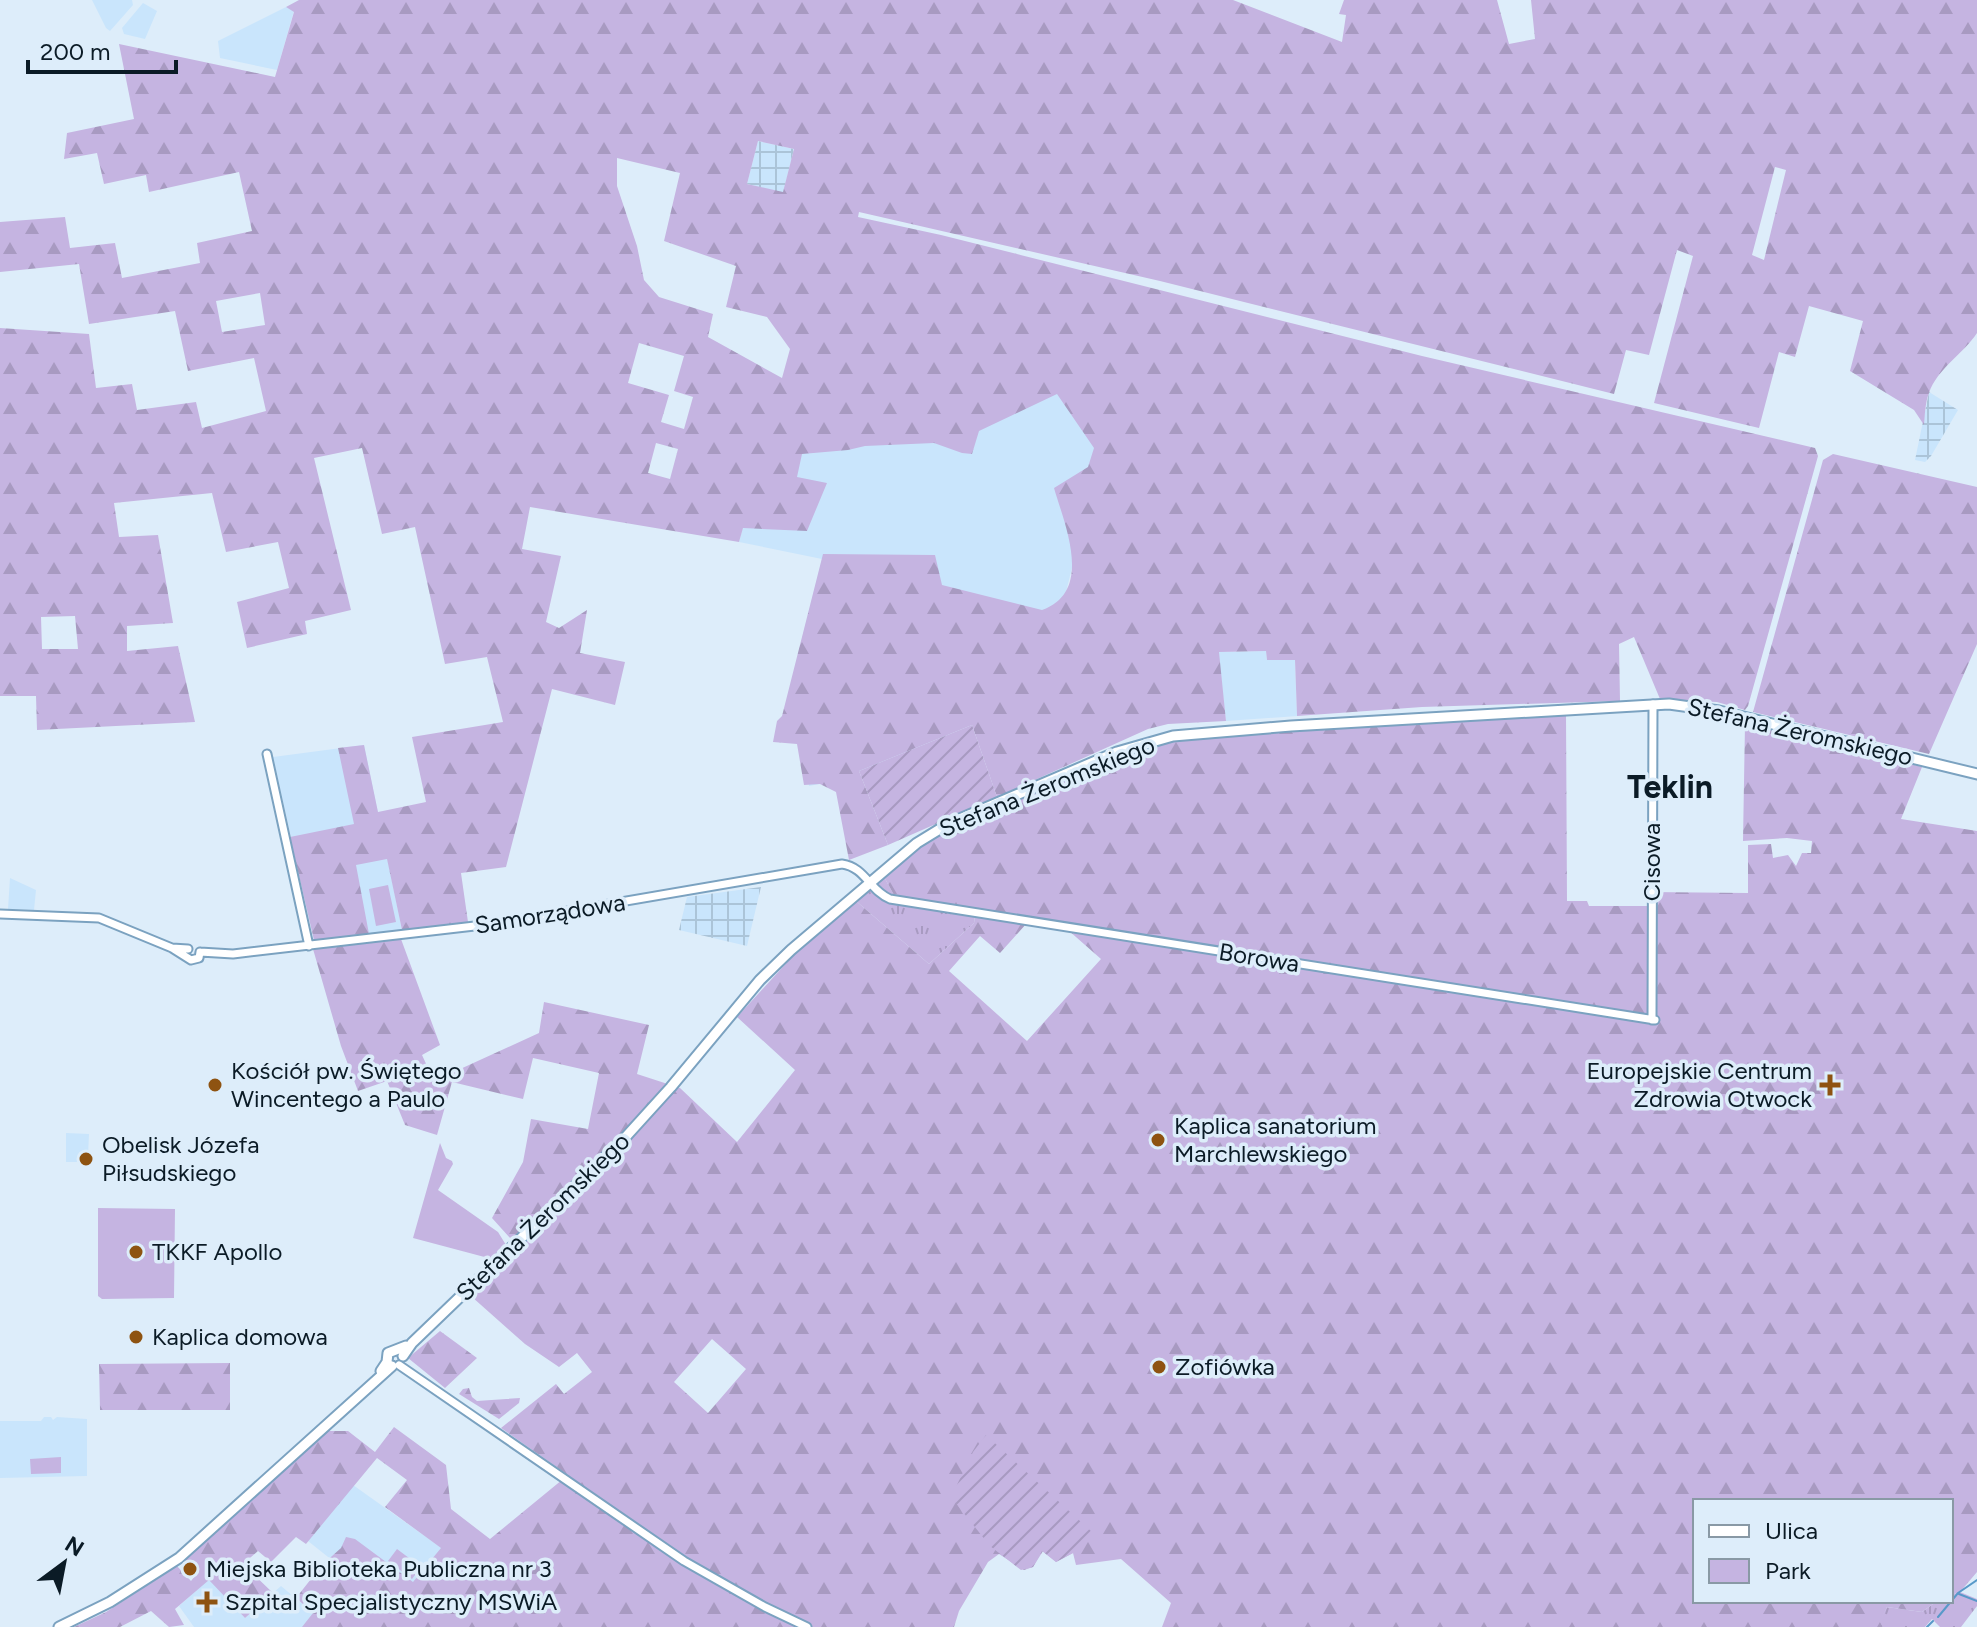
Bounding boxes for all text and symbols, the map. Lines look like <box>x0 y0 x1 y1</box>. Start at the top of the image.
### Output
scale bar <box>28 24 176 74</box>
text: 200 m <box>40 37 111 66</box>
street label: Stefana Żeromskiego <box>1685 692 1915 771</box>
street label: Stefana Żeromskiego <box>935 730 1159 843</box>
district label: Teklin <box>1627 768 1713 806</box>
street label: Cisowa <box>1637 823 1666 901</box>
street label: Samorządowa <box>473 887 627 940</box>
street label: Borowa <box>1217 937 1301 978</box>
place label: Kościół pw. Świętego Wincentego a Paulo <box>231 1056 462 1113</box>
place label: Europejskie Centrum Zdrowia Otwock <box>1586 1056 1812 1113</box>
marker: Europejskie Centrum Zdrowia Otwock <box>1819 1074 1841 1096</box>
marker: Kościół pw. Świętego Wincentego a Paulo <box>206 1076 224 1094</box>
place label: Kaplica sanatorium Marchlewskiego <box>1174 1111 1376 1168</box>
street label: Stefana Żeromskiego <box>450 1126 635 1307</box>
place label: Obelisk Józefa Piłsudskiego <box>102 1130 260 1187</box>
marker: Kaplica sanatorium Marchlewskiego <box>1149 1131 1167 1149</box>
marker: Obelisk Józefa Piłsudskiego <box>77 1150 95 1168</box>
place label: TKKF Apollo <box>152 1237 282 1266</box>
marker: TKKF Apollo <box>127 1243 145 1261</box>
place label: Kaplica domowa <box>152 1322 328 1351</box>
marker: Kaplica domowa <box>127 1328 145 1346</box>
place label: Zofiówka <box>1175 1352 1275 1381</box>
marker: Zofiówka <box>1150 1358 1168 1376</box>
legend <box>1693 1499 1953 1603</box>
text: Ulica <box>1765 1516 1818 1545</box>
north arrow <box>24 1523 104 1603</box>
text: N <box>60 1531 89 1562</box>
place label: Miejska Biblioteka Publiczna nr 3 <box>206 1554 552 1583</box>
text: Park <box>1765 1556 1811 1585</box>
marker: Miejska Biblioteka Publiczna nr 3 <box>181 1560 199 1578</box>
place label: Szpital Specjalistyczny MSWiA <box>225 1587 558 1616</box>
marker: Szpital Specjalistyczny MSWiA <box>196 1591 218 1613</box>

